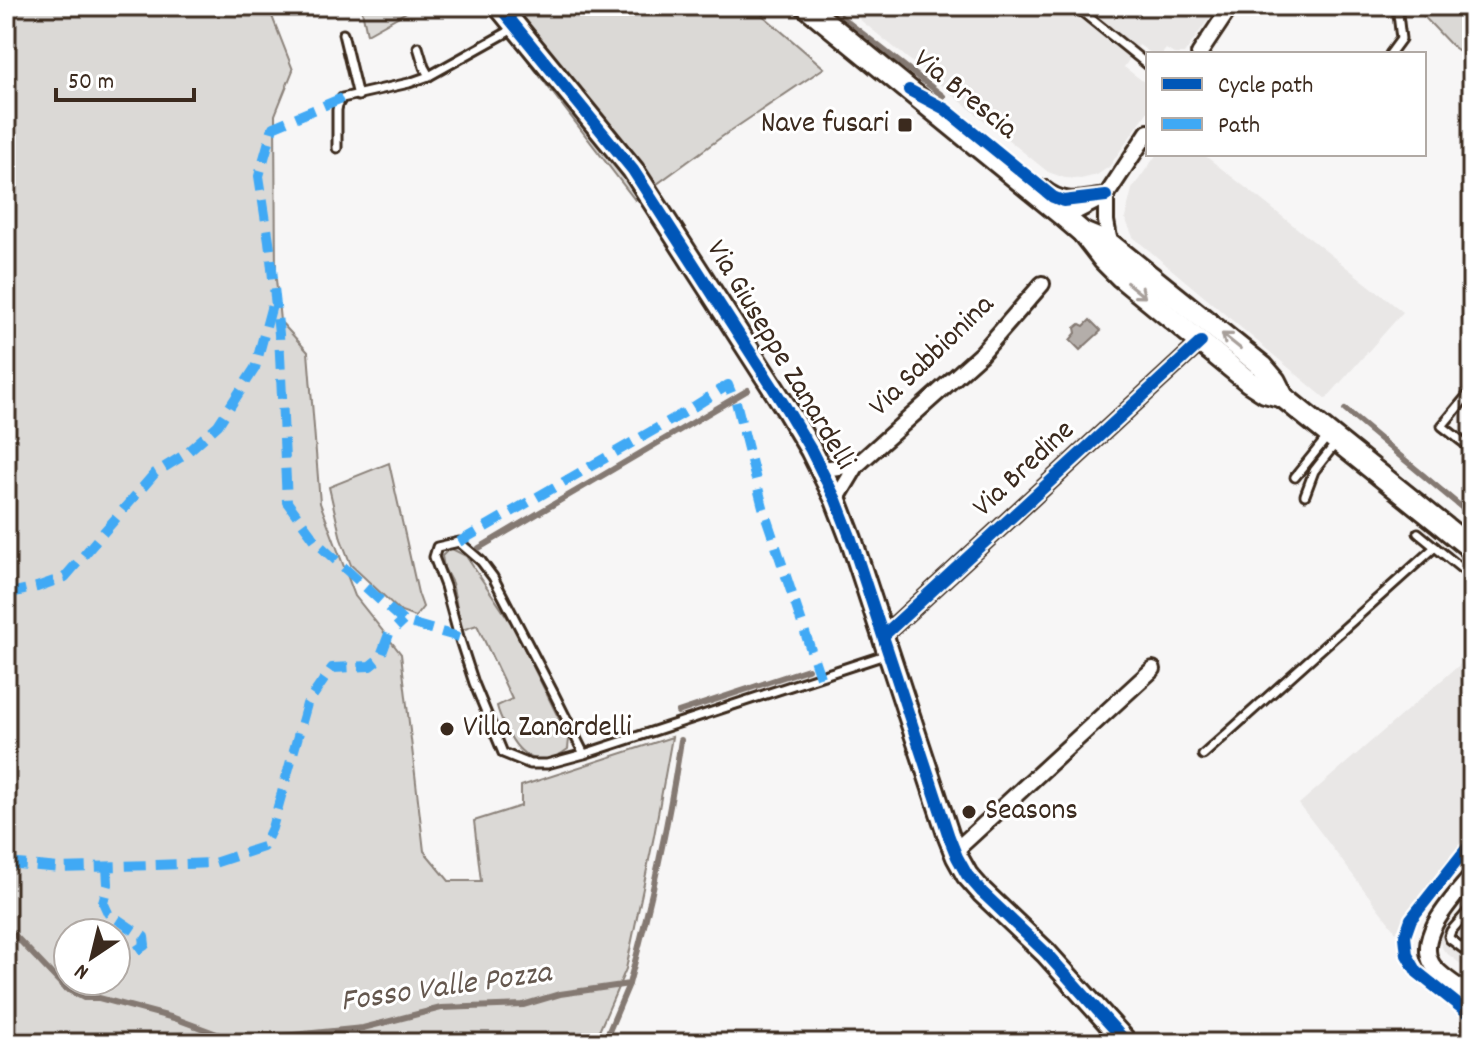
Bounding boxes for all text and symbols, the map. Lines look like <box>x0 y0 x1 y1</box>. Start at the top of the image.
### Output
street label: Via Brescia <box>902 40 1026 152</box>
scale bar <box>56 52 194 102</box>
legend <box>1146 52 1426 156</box>
text: 50 m <box>68 66 114 100</box>
text: Cycle path <box>1218 70 1313 104</box>
place label: Nave fusari <box>761 104 889 147</box>
text: Path <box>1218 110 1260 144</box>
marker: Nave fusari <box>896 116 914 134</box>
street label: Via Giuseppe Zanardelli <box>693 233 865 479</box>
one-way arrow <box>1126 280 1147 298</box>
street label: Via Sabbionina <box>860 285 1006 428</box>
one-way arrow <box>1221 332 1242 350</box>
street label: Via Bredine <box>964 411 1086 529</box>
place label: Villa Zanardelli <box>463 708 632 751</box>
marker: Villa Zanardelli <box>438 720 456 738</box>
place label: Seasons <box>985 791 1078 834</box>
marker: Seasons <box>960 803 978 821</box>
north arrow <box>52 917 132 997</box>
water label: Fosso Valle Pozza <box>338 951 556 1027</box>
text: N <box>69 955 96 986</box>

